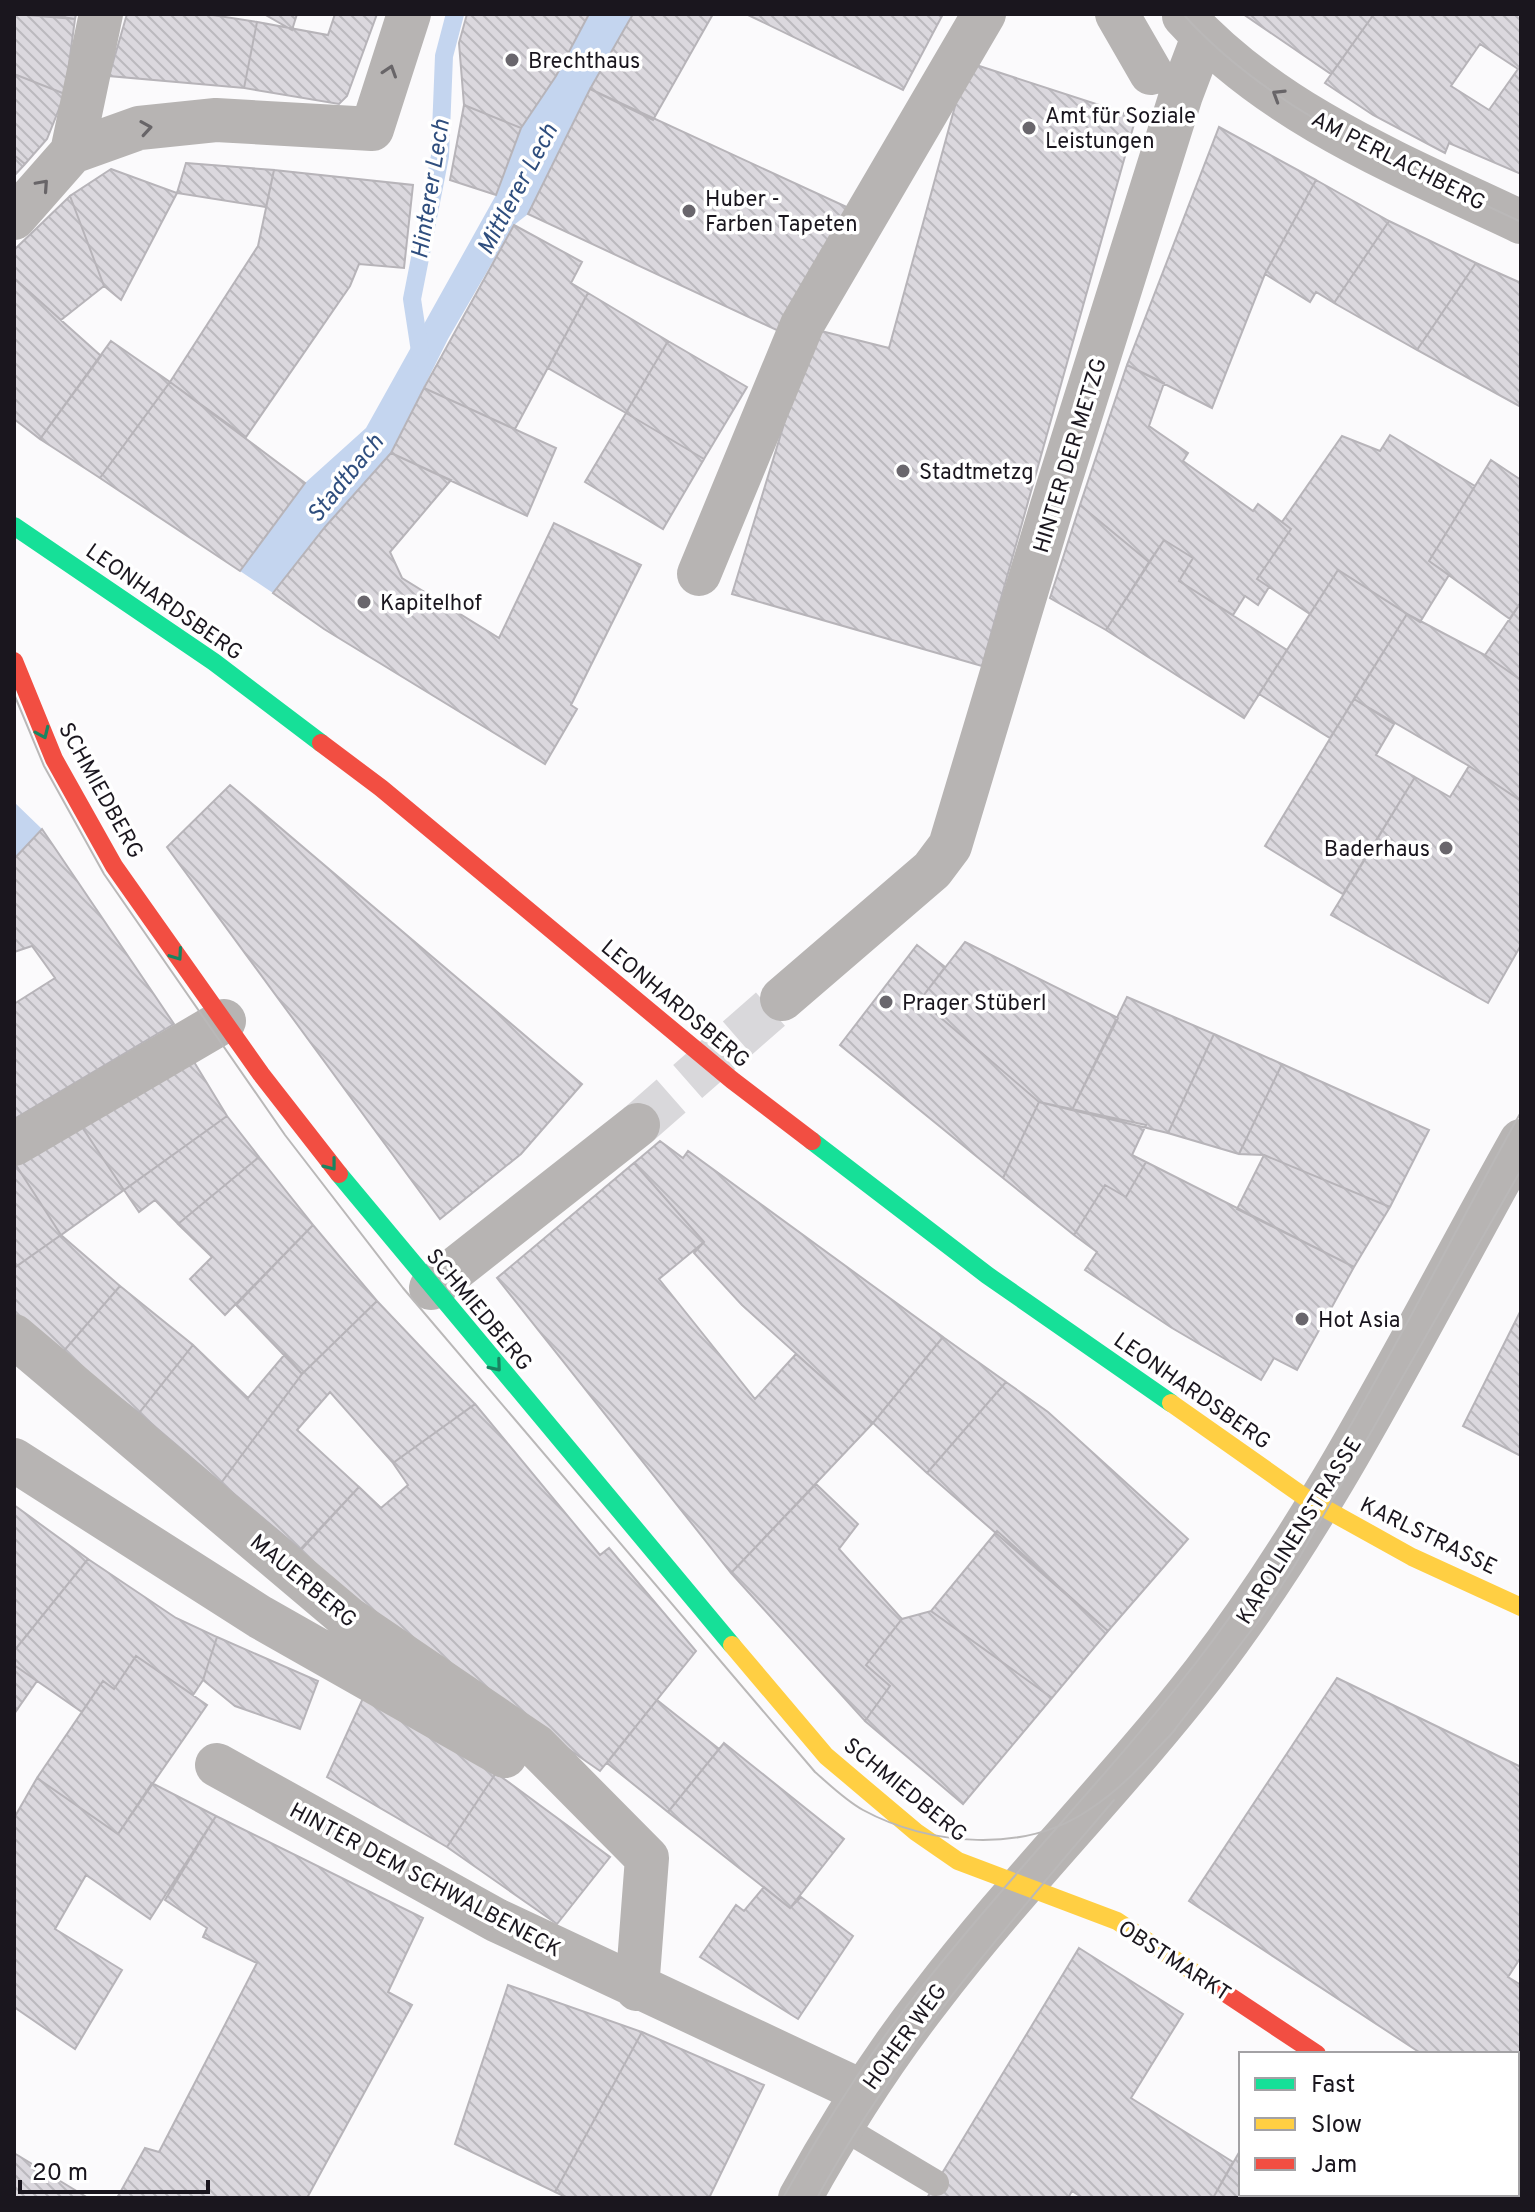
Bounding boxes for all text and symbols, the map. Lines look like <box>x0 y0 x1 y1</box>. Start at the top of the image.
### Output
place label: Brechthaus <box>528 49 640 76</box>
marker: Brechthaus <box>503 51 521 69</box>
one-way arrow <box>381 65 397 79</box>
one-way arrow <box>1272 90 1287 105</box>
place label: Amt für Soziale Leistungen <box>1045 104 1196 156</box>
street label: AM PERLACHBERG <box>1306 107 1489 218</box>
water label: Hinterer Lech <box>406 117 458 261</box>
water label: Mittlerer Lech <box>472 119 566 261</box>
marker: Amt für Soziale Leistungen <box>1020 119 1038 137</box>
one-way arrow <box>140 120 153 137</box>
one-way arrow <box>34 180 49 194</box>
place label: Huber - Farben Tapeten <box>705 187 858 239</box>
marker: Huber - Farben Tapeten <box>680 202 698 220</box>
street label: HINTER DER METZG <box>1029 355 1114 557</box>
water label: Stadtbach <box>302 429 391 530</box>
place label: Stadtmetzg <box>919 460 1034 487</box>
marker: Stadtmetzg <box>894 462 912 480</box>
street label: LEONHARDSBERG <box>80 539 247 667</box>
place label: Kapitelhof <box>380 591 482 618</box>
marker: Kapitelhof <box>355 593 373 611</box>
street label: SCHMIEDBERG <box>51 719 148 864</box>
one-way arrow <box>33 725 49 740</box>
place label: Baderhaus <box>1324 837 1430 864</box>
marker: Baderhaus <box>1437 839 1455 857</box>
street label: LEONHARDSBERG <box>595 935 754 1075</box>
one-way arrow <box>167 947 182 961</box>
place label: Prager Stüberl <box>902 991 1047 1018</box>
marker: Prager Stüberl <box>877 993 895 1011</box>
one-way arrow <box>321 1156 335 1171</box>
street label: SCHMIEDBERG <box>419 1244 537 1377</box>
place label: Hot Asia <box>1318 1308 1400 1335</box>
marker: Hot Asia <box>1293 1310 1311 1328</box>
street label: LEONHARDSBERG <box>1108 1328 1275 1456</box>
one-way arrow <box>486 1356 501 1371</box>
street label: KAROLINENSTRASSE <box>1232 1433 1369 1630</box>
street label: KARLSTRASSE <box>1355 1492 1501 1582</box>
street label: MAUERBERG <box>244 1529 361 1634</box>
street label: SCHMIEDBERG <box>837 1733 972 1849</box>
street label: HINTER DEM SCHWALBENECK <box>284 1798 565 1964</box>
street label: OBSTMARKT <box>1112 1916 1235 2009</box>
street label: HOHER WEG <box>858 1979 954 2096</box>
legend <box>1239 2052 1519 2196</box>
text: Fast <box>1311 2071 1355 2101</box>
text: Slow <box>1311 2111 1362 2141</box>
scale bar <box>20 2144 208 2194</box>
text: Jam <box>1311 2151 1357 2181</box>
text: 20 m <box>32 2159 88 2189</box>

